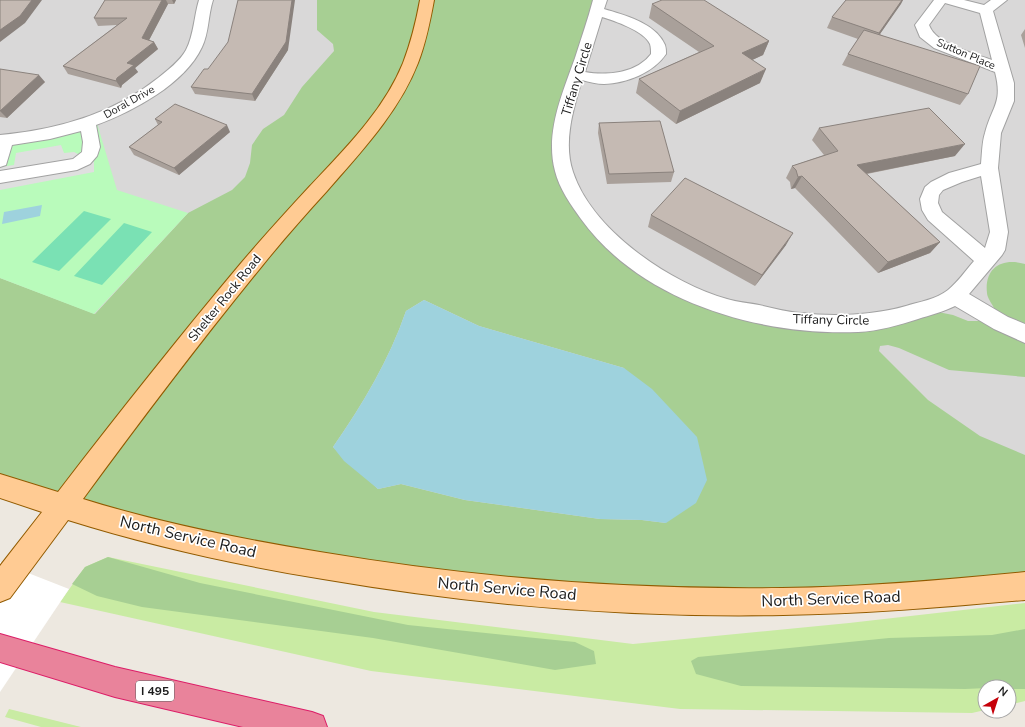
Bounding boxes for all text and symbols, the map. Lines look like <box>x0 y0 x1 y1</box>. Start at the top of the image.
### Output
street label: Sutton Place <box>934 35 998 73</box>
street label: Tiffany Circle <box>557 40 597 118</box>
street label: Doral Drive <box>101 82 157 122</box>
street label: Shelter Rock Road <box>184 251 266 345</box>
street label: Tiffany Circle <box>793 310 869 330</box>
street label: North Service Road <box>118 511 258 563</box>
street label: North Service Road <box>437 572 577 606</box>
street label: North Service Road <box>761 586 901 612</box>
north arrow <box>977 679 1017 719</box>
road number: I 495 <box>136 681 174 701</box>
text: N <box>995 683 1011 700</box>

